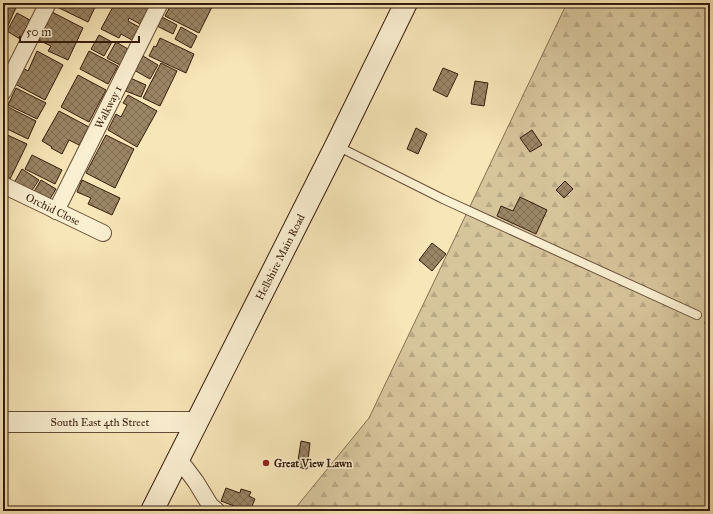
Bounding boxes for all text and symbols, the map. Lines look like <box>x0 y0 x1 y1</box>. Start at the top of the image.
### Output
scale bar <box>20 18 139 44</box>
text: 50 m <box>26 25 51 39</box>
street label: Walkway 1 <box>92 84 125 131</box>
street label: Orchid Close <box>24 191 82 228</box>
street label: Hellshire Main Road <box>253 212 308 302</box>
street label: South East 4th Street <box>51 416 150 429</box>
place label: Great View Lawn <box>274 457 352 470</box>
marker: Great View Lawn <box>261 458 271 468</box>

